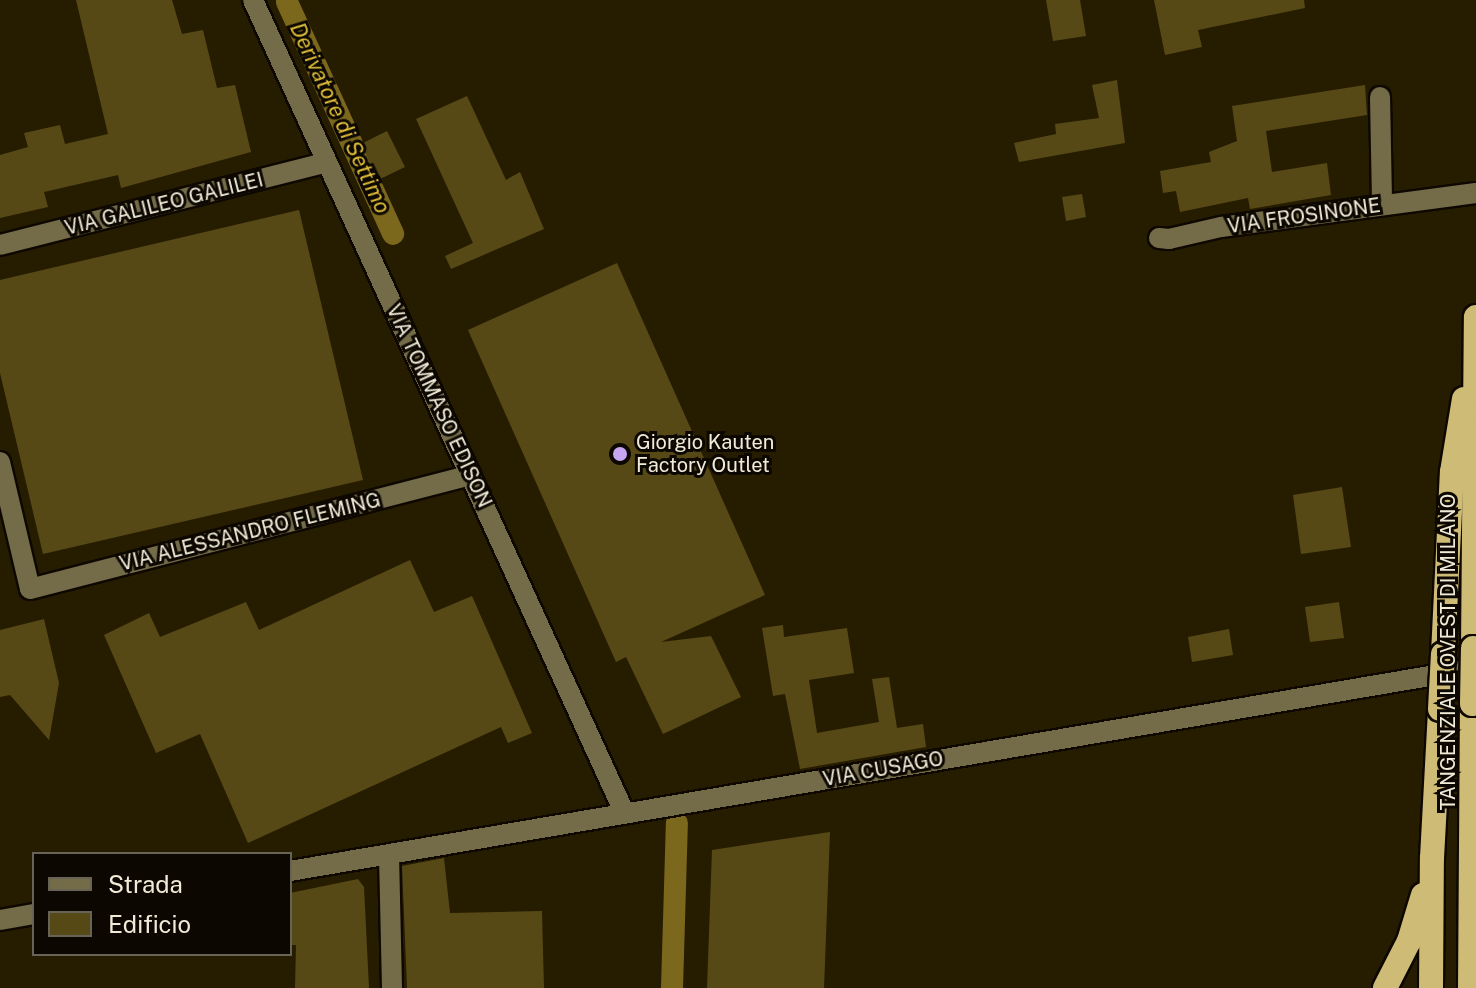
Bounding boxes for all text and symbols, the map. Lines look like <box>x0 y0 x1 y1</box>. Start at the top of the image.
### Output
water label: Derivatore di Settimo <box>284 18 396 218</box>
street label: VIA GALILEO GALILEI <box>62 168 266 240</box>
street label: VIA FROSINONE <box>1226 193 1382 239</box>
street label: VIA TOMMASO EDISON <box>381 301 497 511</box>
place label: Giorgio Kauten Factory Outlet <box>636 430 775 477</box>
marker: Giorgio Kauten Factory Outlet <box>611 445 629 463</box>
street label: VIA ALESSANDRO FLEMING <box>117 488 383 576</box>
street label: TANGENZIALE OVEST DI MILANO <box>1436 494 1460 810</box>
street label: VIA CUSAGO <box>821 747 945 791</box>
legend <box>32 852 292 956</box>
text: Strada <box>108 870 183 898</box>
text: Edificio <box>108 910 191 938</box>

